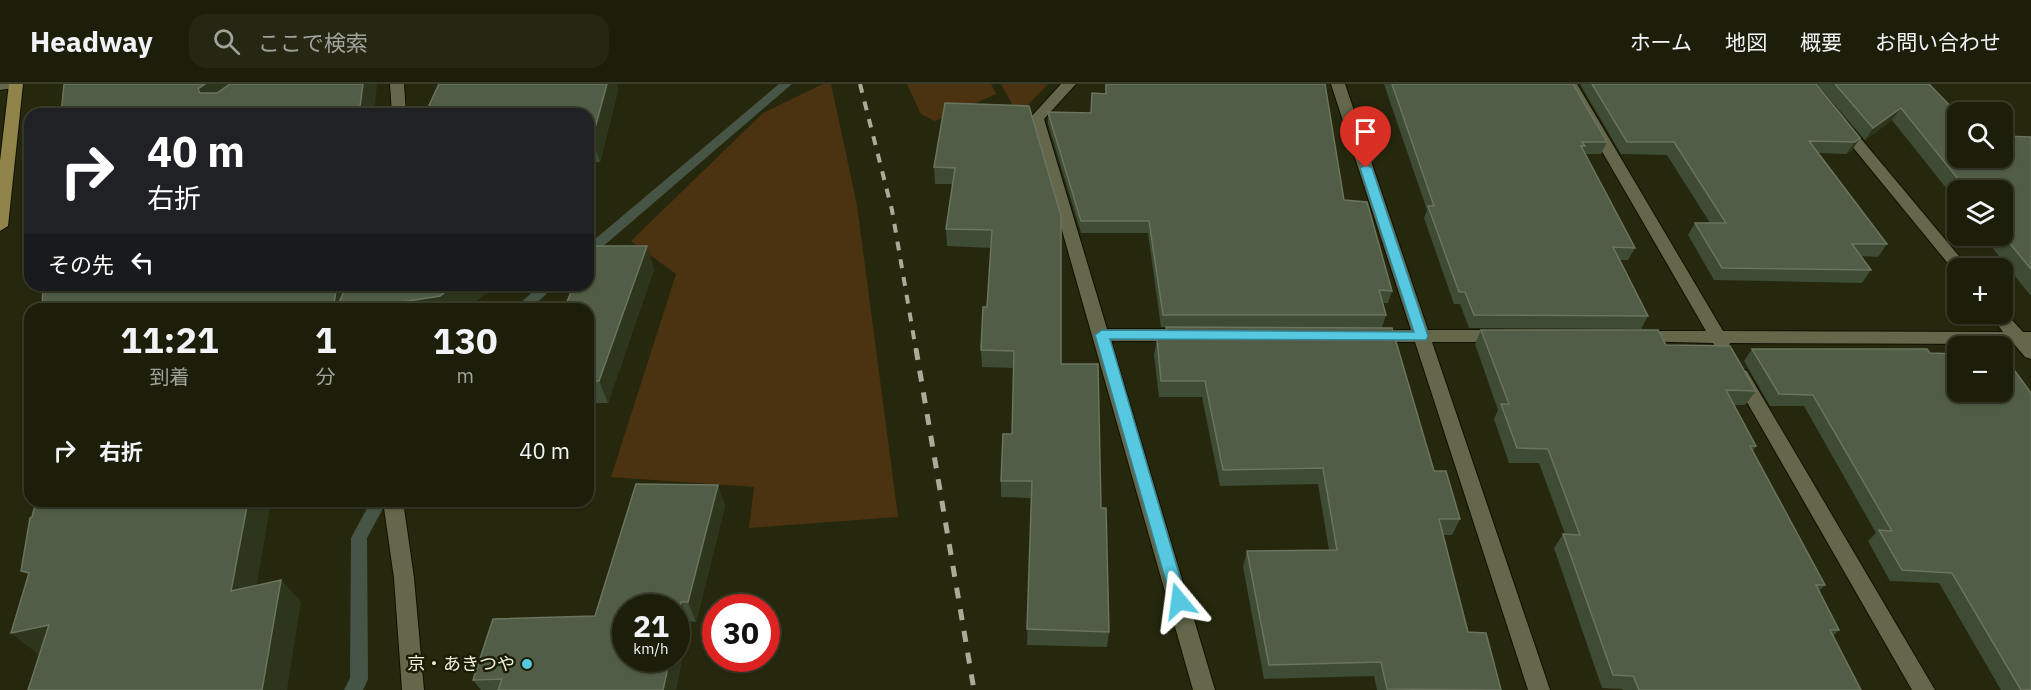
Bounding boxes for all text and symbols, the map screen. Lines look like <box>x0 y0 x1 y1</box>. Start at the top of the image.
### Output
search box <box>189 14 609 68</box>
text: Headway <box>30 23 153 60</box>
icon: search <box>210 25 243 58</box>
text: ここで検索 <box>258 28 368 57</box>
text: ホーム <box>1630 28 1692 56</box>
text: 地図 <box>1725 28 1767 56</box>
text: 概要 <box>1800 28 1842 56</box>
text: お問い合わせ <box>1875 28 2001 56</box>
map controls <box>1947 102 2013 402</box>
button: search <box>1947 102 2013 168</box>
pin <box>1340 106 1391 168</box>
icon: arrive <box>1349 115 1382 148</box>
text: 40 m <box>147 124 245 179</box>
icon: right <box>48 132 126 210</box>
text: 右折 <box>147 180 201 215</box>
button: layers <box>1947 180 2013 246</box>
icon: left <box>126 246 159 279</box>
text: その先 <box>48 250 114 279</box>
button: + <box>1947 258 2013 324</box>
text: 11:21 <box>120 316 219 363</box>
text: 1 <box>315 316 337 363</box>
text: 130 <box>433 317 498 364</box>
button: − <box>1947 336 2013 402</box>
text: m <box>457 362 474 389</box>
text: 到着 <box>149 363 189 390</box>
text: 分 <box>316 363 336 390</box>
icon: right <box>48 434 81 467</box>
text: 40 m <box>519 436 570 465</box>
text: 右折 <box>99 437 143 466</box>
position arrow <box>1147 569 1211 633</box>
speed limit sign: 30 <box>702 594 780 672</box>
text: 21 <box>633 606 669 645</box>
text: km/h <box>633 639 669 658</box>
place label: 京・あきつや <box>407 652 515 675</box>
marker: 京・あきつや <box>520 657 534 671</box>

